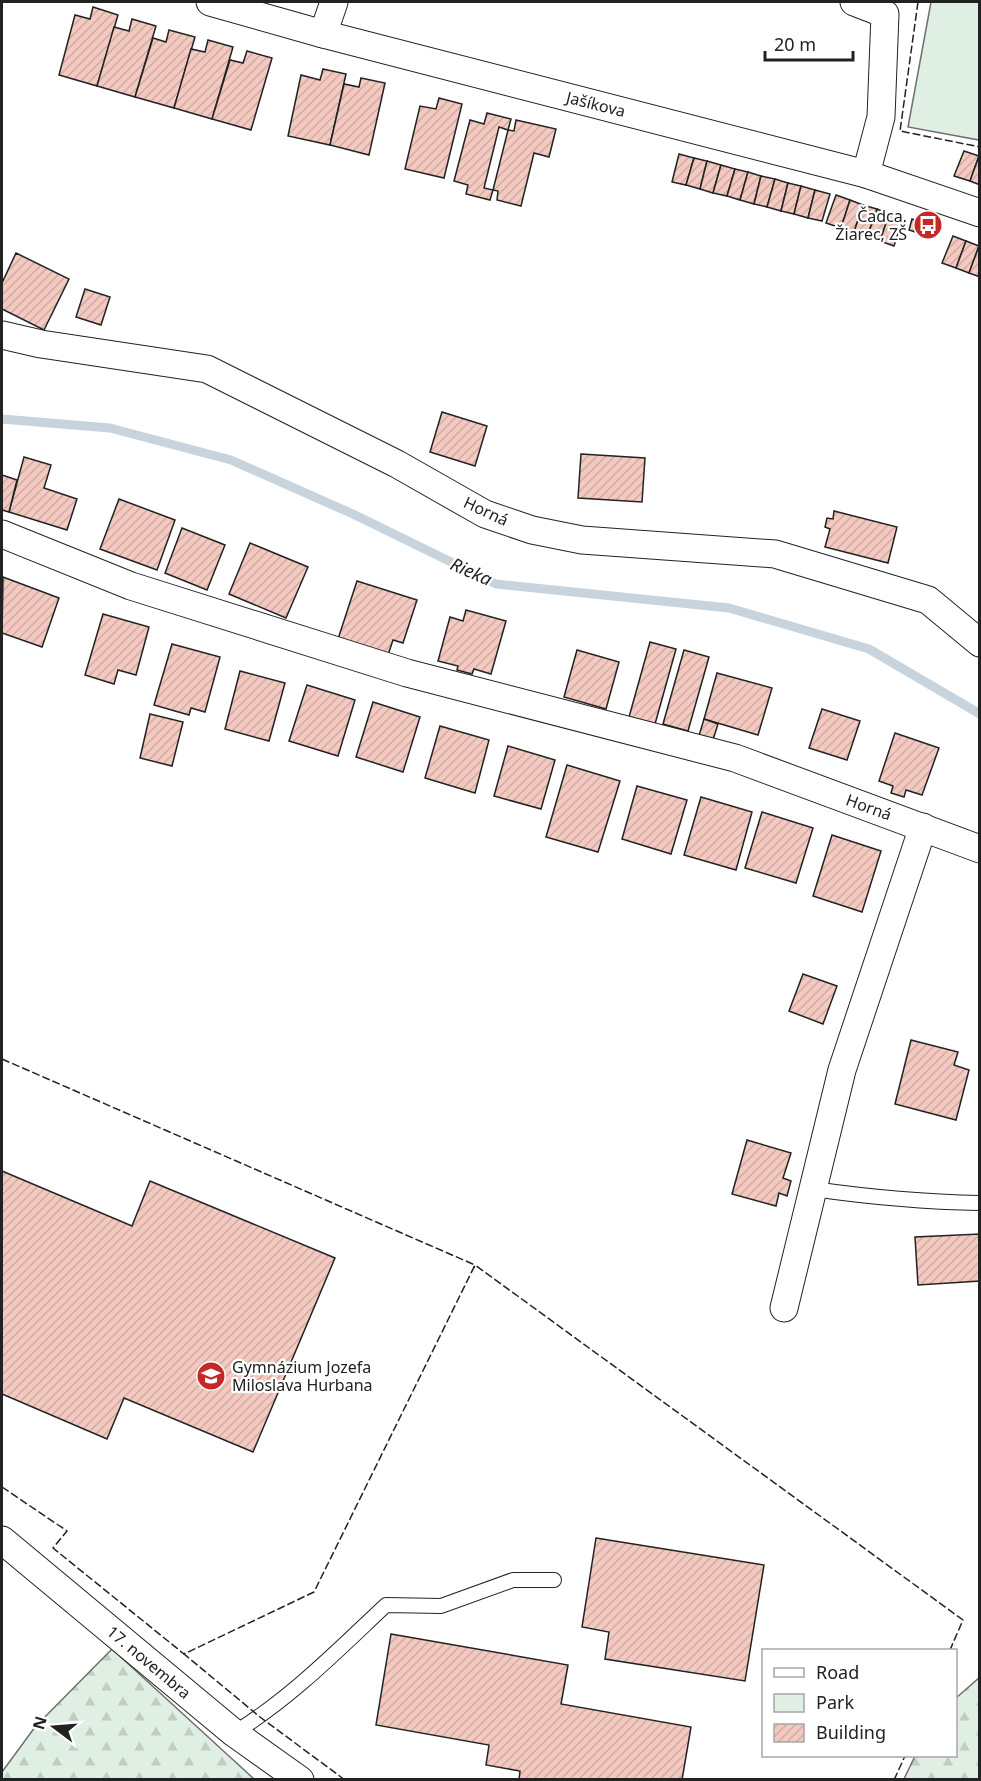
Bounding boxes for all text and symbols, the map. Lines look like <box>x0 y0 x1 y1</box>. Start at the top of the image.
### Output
scale bar <box>765 24 854 62</box>
text: 20 m <box>774 32 816 56</box>
street label: Jašíkova <box>562 86 628 122</box>
place label: Čadca, Žiarec, ZŠ <box>835 205 907 245</box>
bus stop icon: Čadca, Žiarec, ZŠ <box>912 209 944 241</box>
street label: Horná <box>460 491 512 531</box>
water label: Rieka <box>447 551 496 591</box>
street label: Horná <box>843 789 895 825</box>
place label: Gymnázium Jozefa Miloslava Hurbana <box>232 1356 373 1396</box>
school or university icon: Gymnázium Jozefa Miloslava Hurbana <box>195 1360 227 1392</box>
street label: 17. novembra <box>102 1620 196 1704</box>
legend <box>762 1649 957 1757</box>
text: Road <box>816 1660 859 1684</box>
text: Park <box>816 1690 854 1714</box>
north arrow <box>24 1697 84 1757</box>
text: N <box>27 1714 52 1732</box>
text: Building <box>816 1720 886 1744</box>

